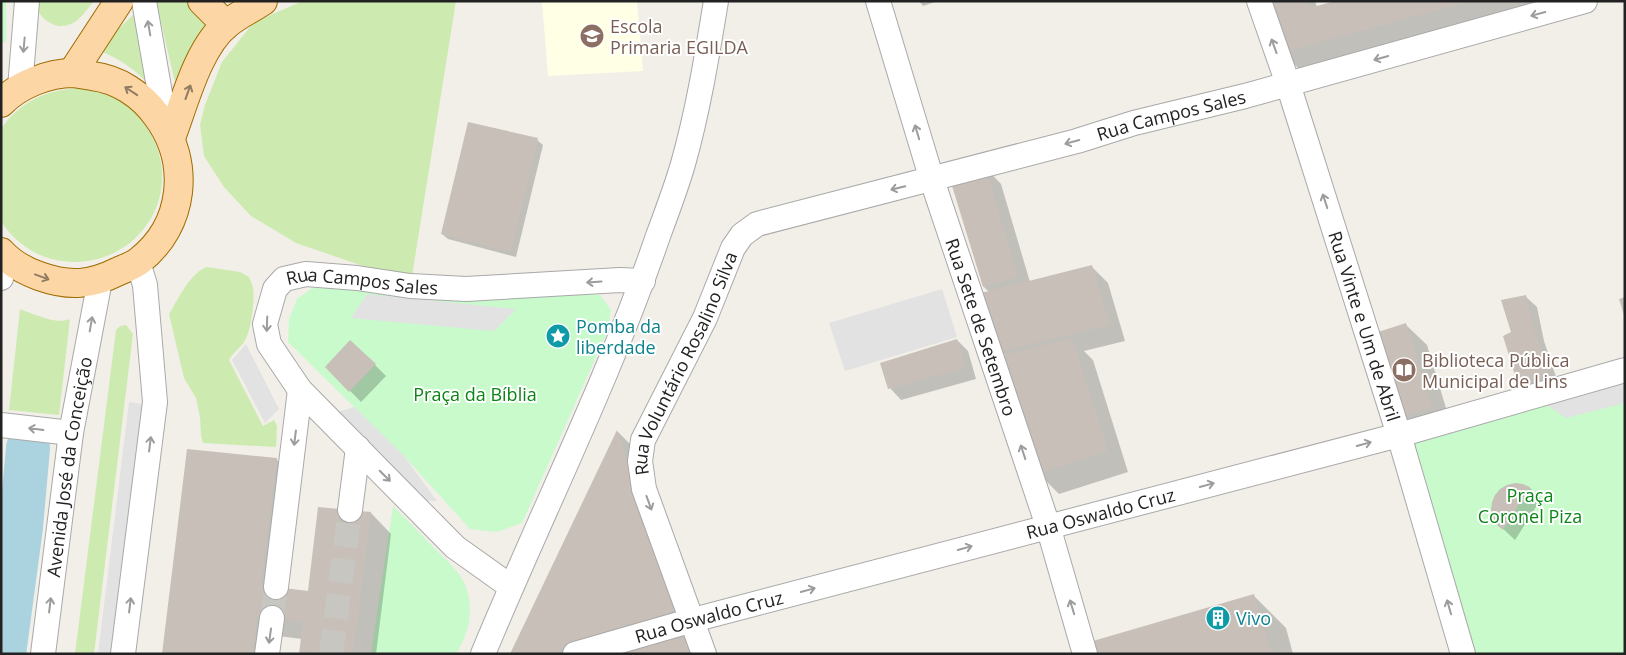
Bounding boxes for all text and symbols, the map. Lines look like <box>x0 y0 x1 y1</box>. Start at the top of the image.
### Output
one-way arrow <box>1530 10 1546 20</box>
place label: Escola Primaria EGILDA <box>610 14 749 59</box>
one-way arrow <box>143 20 153 36</box>
school or university icon: Escola Primaria EGILDA <box>579 23 605 49</box>
one-way arrow <box>19 36 29 52</box>
one-way arrow <box>1269 38 1279 54</box>
one-way arrow <box>1373 53 1389 63</box>
street label: Rua Campos Sales <box>1094 84 1248 146</box>
one-way arrow <box>184 85 193 100</box>
one-way arrow <box>124 86 138 96</box>
one-way arrow <box>912 124 922 140</box>
one-way arrow <box>1065 138 1081 147</box>
one-way arrow <box>891 184 907 193</box>
one-way arrow <box>1320 193 1329 209</box>
street label: Rua Vinte e Um de Abril <box>1323 228 1406 424</box>
street label: Rua Sete de Setembro <box>940 235 1022 419</box>
street label: Rua Voluntário Rosalino Silva <box>628 248 742 477</box>
street label: Rua Campos Sales <box>284 262 439 299</box>
one-way arrow <box>34 273 50 282</box>
one-way arrow <box>587 277 603 286</box>
place label: Pomba da liberdade <box>576 314 661 359</box>
one-way arrow <box>262 315 272 331</box>
one-way arrow <box>87 316 97 332</box>
place icon: Pomba da liberdade <box>545 323 571 349</box>
place label: Biblioteca Pública Municipal de Lins <box>1422 348 1570 393</box>
street label: Avenida José da Conceição <box>41 355 97 578</box>
library icon: Biblioteca Pública Municipal de Lins <box>1391 357 1417 383</box>
park label: Praça da Bíblia <box>413 382 537 406</box>
one-way arrow <box>29 424 45 434</box>
one-way arrow <box>289 430 299 446</box>
one-way arrow <box>145 437 155 453</box>
one-way arrow <box>1355 439 1371 448</box>
one-way arrow <box>1017 444 1027 460</box>
one-way arrow <box>379 470 392 482</box>
one-way arrow <box>1198 480 1214 489</box>
street label: Rua Oswaldo Cruz <box>1024 482 1177 544</box>
park label: Praça Coronel Piza <box>1478 483 1582 528</box>
one-way arrow <box>645 494 654 510</box>
one-way arrow <box>956 543 972 552</box>
street label: Rua Oswaldo Cruz <box>632 585 786 648</box>
one-way arrow <box>799 585 815 594</box>
one-way arrow <box>45 598 55 614</box>
one-way arrow <box>125 598 135 614</box>
one-way arrow <box>1066 599 1076 615</box>
one-way arrow <box>1444 599 1454 615</box>
building icon: Vivo <box>1205 605 1231 631</box>
place label: Vivo <box>1236 606 1271 630</box>
one-way arrow <box>265 627 275 643</box>

